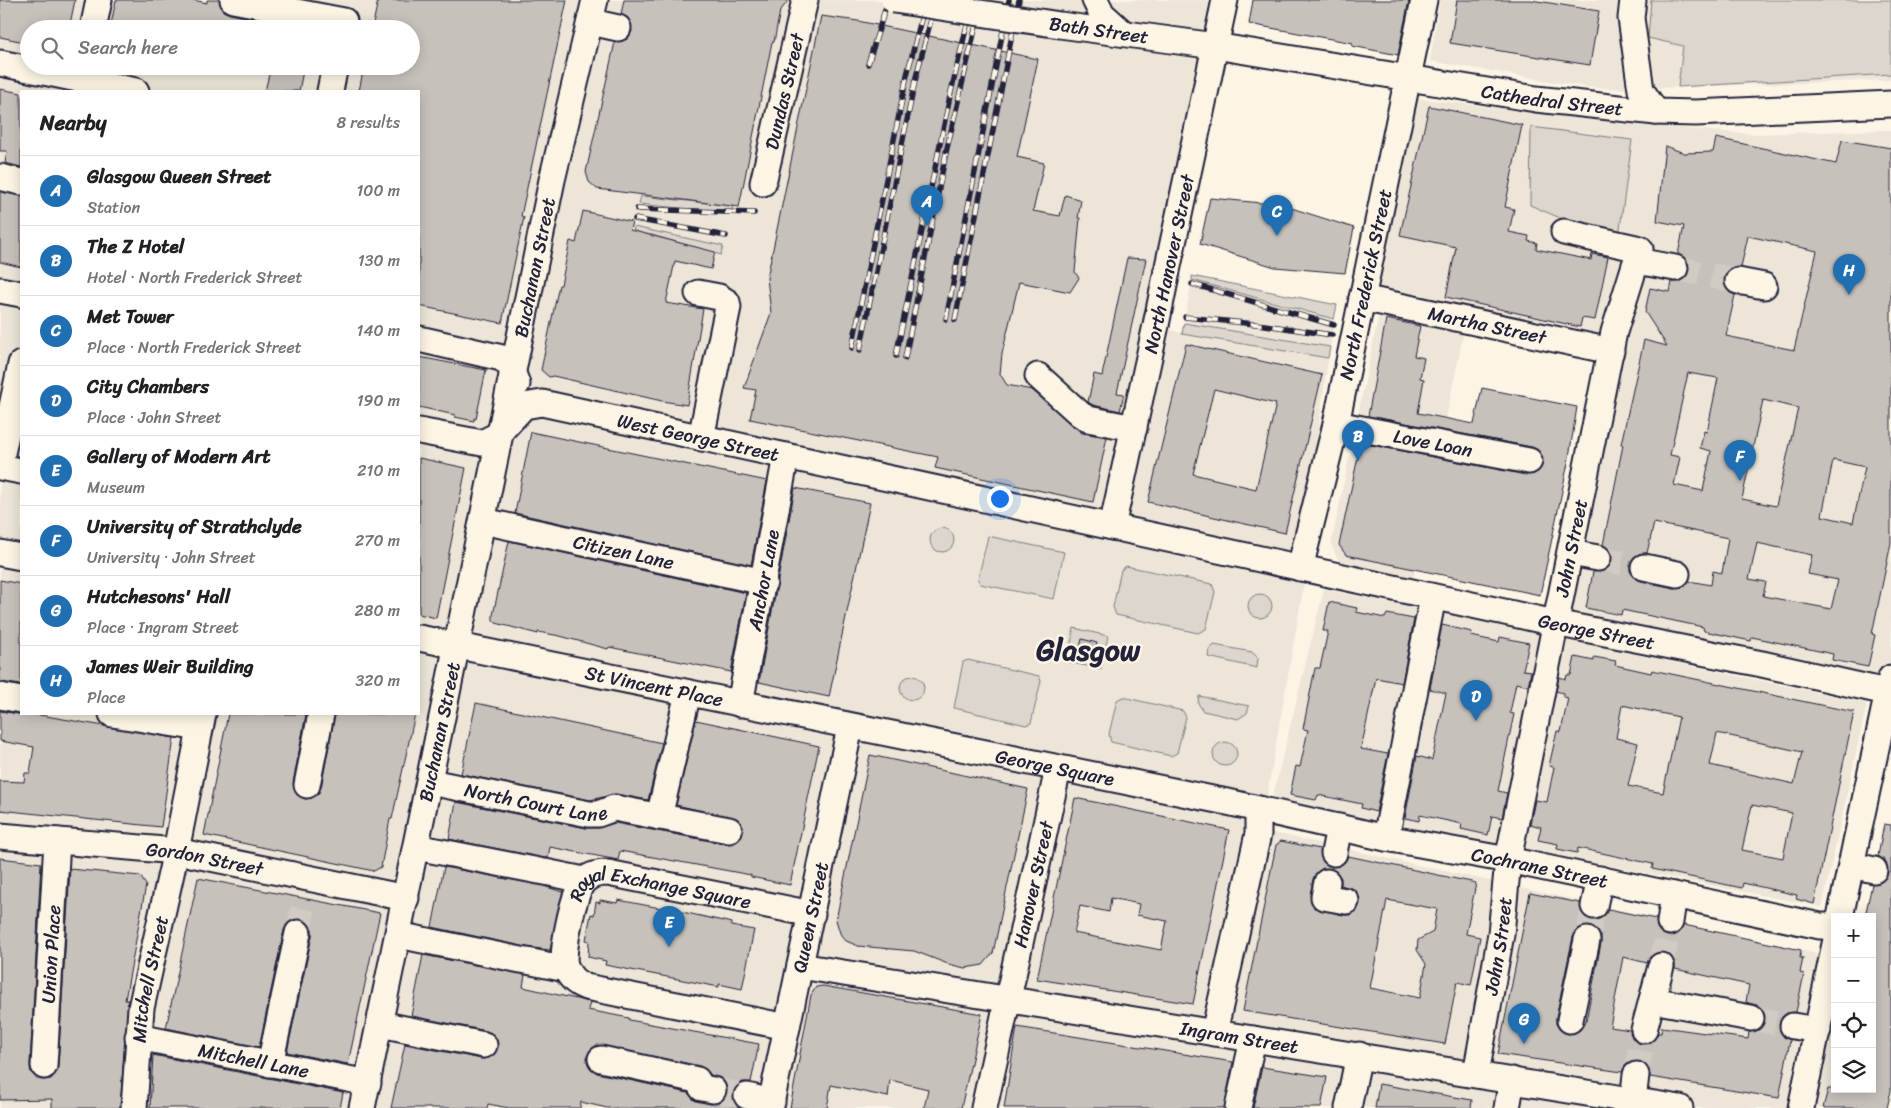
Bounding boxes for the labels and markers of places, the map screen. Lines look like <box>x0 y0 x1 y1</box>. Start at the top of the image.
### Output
pin: A <box>911 185 943 226</box>
pin: C <box>1261 195 1293 236</box>
pin: H <box>1833 254 1865 295</box>
pin: B <box>1342 420 1374 461</box>
pin: F <box>1724 440 1756 481</box>
pin: D <box>1460 680 1492 721</box>
pin: E <box>653 906 685 947</box>
pin: G <box>1508 1003 1540 1044</box>

